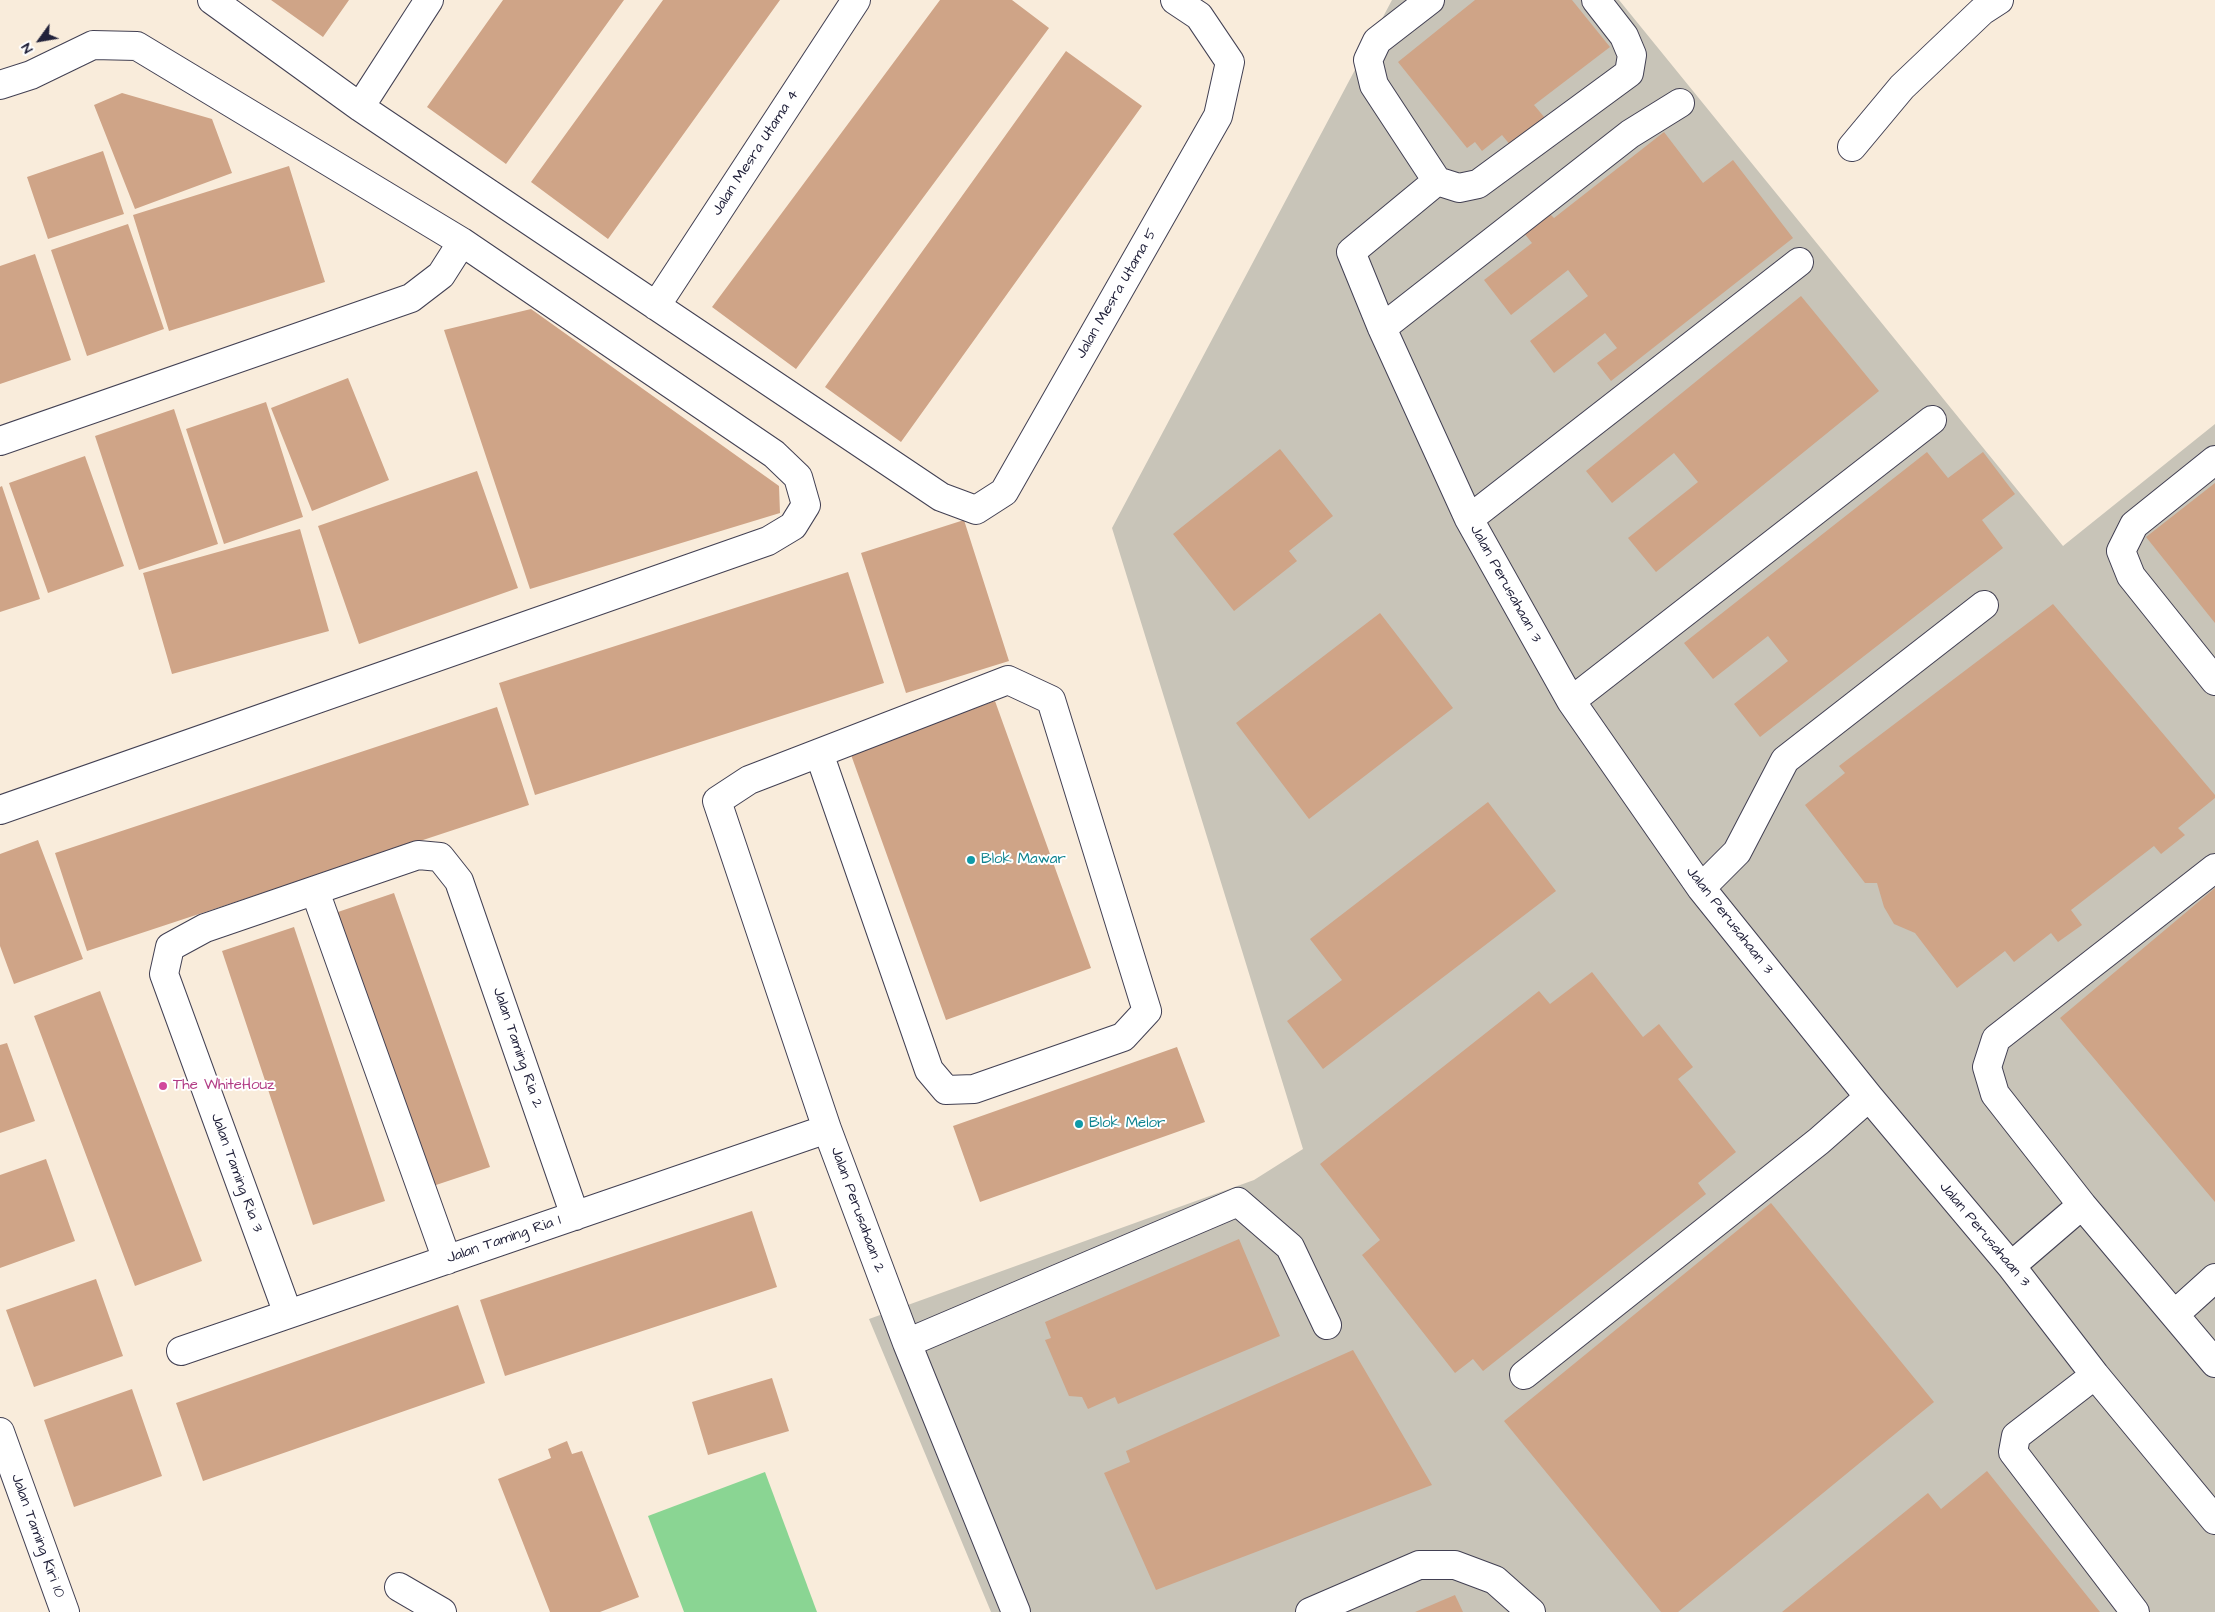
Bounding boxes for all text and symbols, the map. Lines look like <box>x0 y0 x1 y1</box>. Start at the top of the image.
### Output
north arrow <box>15 15 65 65</box>
text: N <box>16 39 38 57</box>
street label: Jalan Mesra Utama 4 <box>709 87 803 219</box>
street label: Jalan Mesra Utama 5 <box>1072 226 1162 362</box>
street label: Jalan Perusahaan 3 <box>1465 522 1545 646</box>
place label: Blok Mawar <box>981 851 1066 869</box>
marker: Blok Mawar <box>965 854 977 866</box>
street label: Jalan Perusahaan 3 <box>1681 864 1777 978</box>
street label: Jalan Taming Ria 2 <box>488 985 546 1111</box>
place label: The WhiteHouz <box>173 1077 274 1095</box>
marker: The WhiteHouz <box>157 1080 169 1092</box>
street label: Jalan Taming Ria 3 <box>206 1111 266 1235</box>
place label: Blok Melor <box>1089 1115 1165 1133</box>
marker: Blok Melor <box>1073 1118 1085 1130</box>
street label: Jalan Perusahaan 2 <box>826 1145 888 1275</box>
street label: Jalan Perusahaan 3 <box>1935 1179 2033 1291</box>
street label: Jalan Taming Ria 1 <box>444 1212 564 1268</box>
street label: Jalan Taming Kiri 10 <box>6 1472 68 1600</box>

